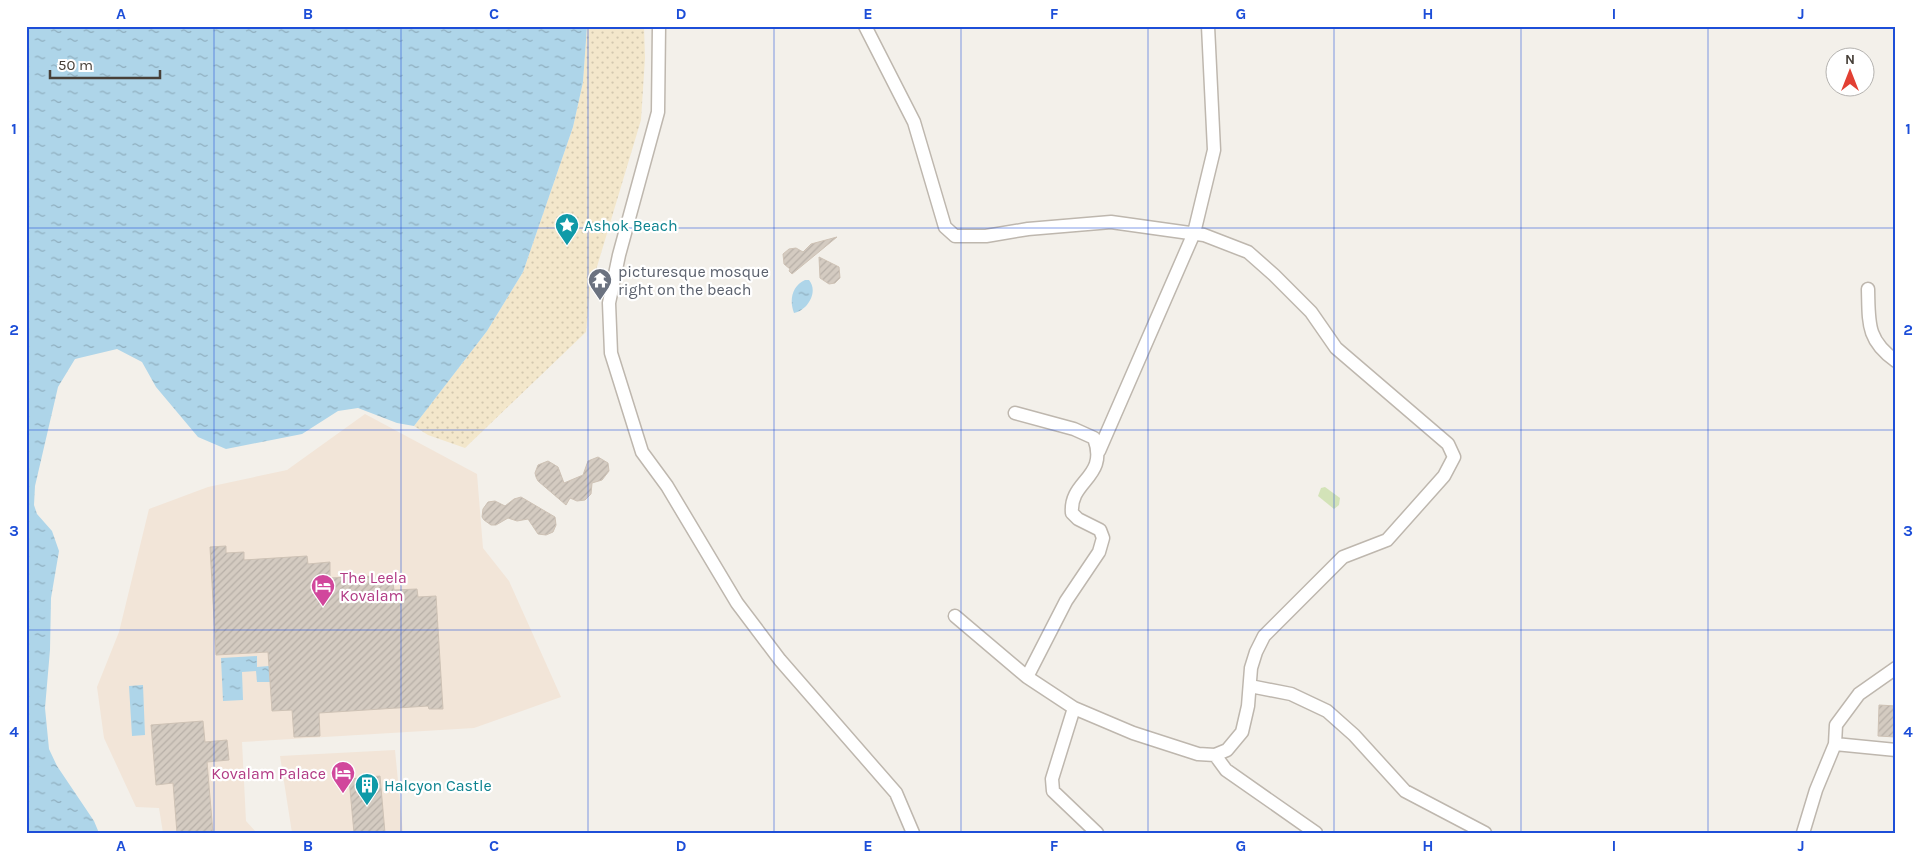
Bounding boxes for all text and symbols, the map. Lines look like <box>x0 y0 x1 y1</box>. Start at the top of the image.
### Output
text: A <box>116 4 126 23</box>
text: B <box>303 4 313 23</box>
text: C <box>489 4 499 23</box>
text: D <box>676 4 687 23</box>
text: E <box>863 4 873 23</box>
text: F <box>1050 4 1059 23</box>
text: G <box>1236 4 1246 23</box>
text: H <box>1422 4 1434 23</box>
text: I <box>1612 4 1616 23</box>
text: J <box>1797 4 1805 23</box>
scale bar <box>50 48 160 80</box>
north arrow <box>1824 48 1874 98</box>
text: N <box>1845 51 1855 68</box>
text: 50 m <box>58 56 93 74</box>
text: 1 <box>11 119 17 138</box>
text: 1 <box>1905 119 1911 138</box>
place icon: Ashok Beach <box>554 212 580 246</box>
place label: Ashok Beach <box>584 216 678 235</box>
place label: picturesque mosque right on the beach <box>618 262 769 299</box>
temple icon: picturesque mosque right on the beach <box>587 267 613 301</box>
text: 2 <box>9 320 19 339</box>
text: 2 <box>1903 320 1913 339</box>
text: 3 <box>9 521 19 540</box>
text: 3 <box>1903 521 1913 540</box>
place label: The Leela Kovalam <box>340 568 407 605</box>
hotel icon: The Leela Kovalam <box>310 573 336 607</box>
text: 4 <box>9 722 19 741</box>
text: 4 <box>1903 722 1913 741</box>
hotel icon: Kovalam Palace <box>330 760 356 794</box>
place label: Kovalam Palace <box>211 764 326 783</box>
building icon: Halcyon Castle <box>354 772 380 806</box>
place label: Halcyon Castle <box>384 776 492 795</box>
text: A <box>116 836 126 855</box>
text: B <box>303 836 313 855</box>
text: C <box>489 836 499 855</box>
text: D <box>676 836 687 855</box>
text: E <box>863 836 873 855</box>
text: F <box>1050 836 1059 855</box>
text: G <box>1236 836 1246 855</box>
text: H <box>1422 836 1434 855</box>
text: I <box>1612 836 1616 855</box>
text: J <box>1797 836 1805 855</box>

